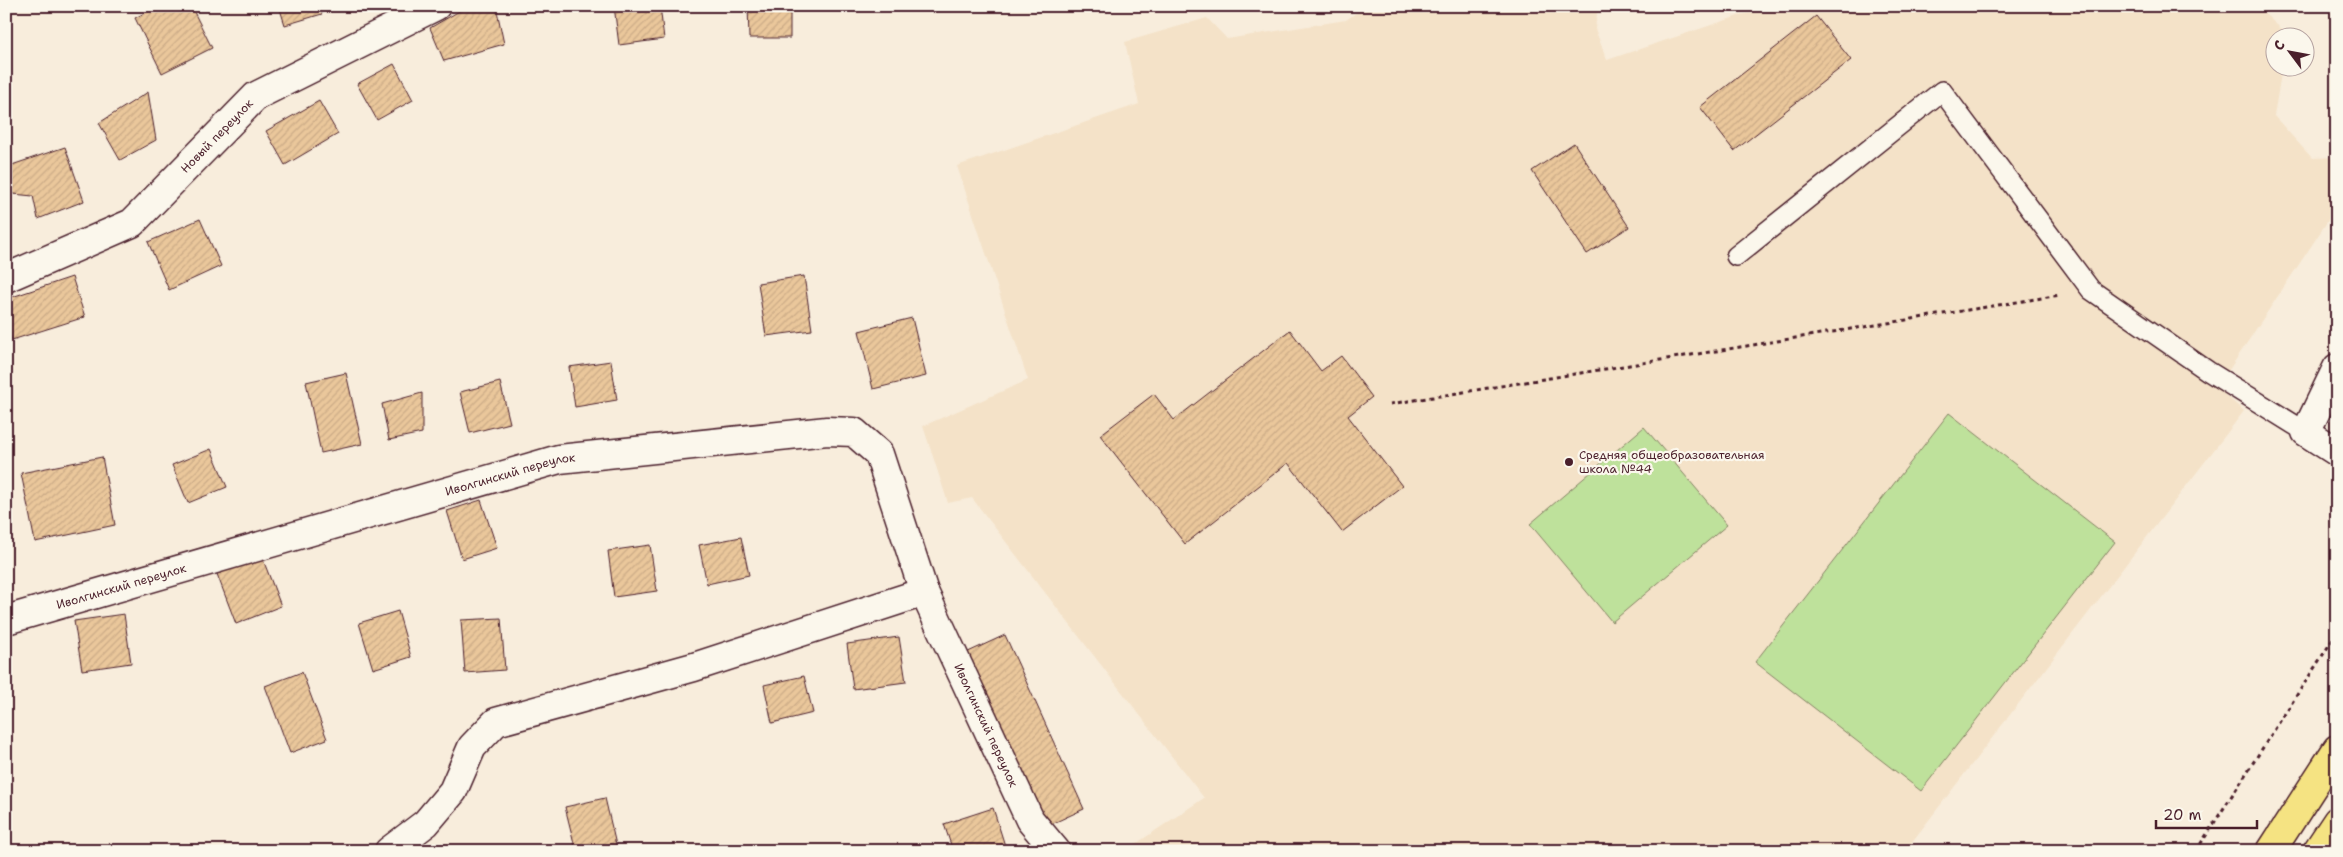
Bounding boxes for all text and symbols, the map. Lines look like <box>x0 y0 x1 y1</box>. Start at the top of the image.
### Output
north arrow <box>2266 28 2316 78</box>
text: С <box>2269 37 2289 54</box>
street label: Новый переулок <box>177 95 257 176</box>
place label: Средняя общеобразовательная школа №44 <box>1579 447 1765 477</box>
street label: Иволгинский переулок <box>443 449 577 500</box>
marker: Средняя общеобразовательная школа №44 <box>1563 456 1575 468</box>
street label: Иволгинский переулок <box>54 560 189 613</box>
street label: Иволгинский переулок <box>950 661 1022 790</box>
scale bar <box>2156 797 2257 829</box>
text: 20 m <box>2163 805 2202 825</box>

